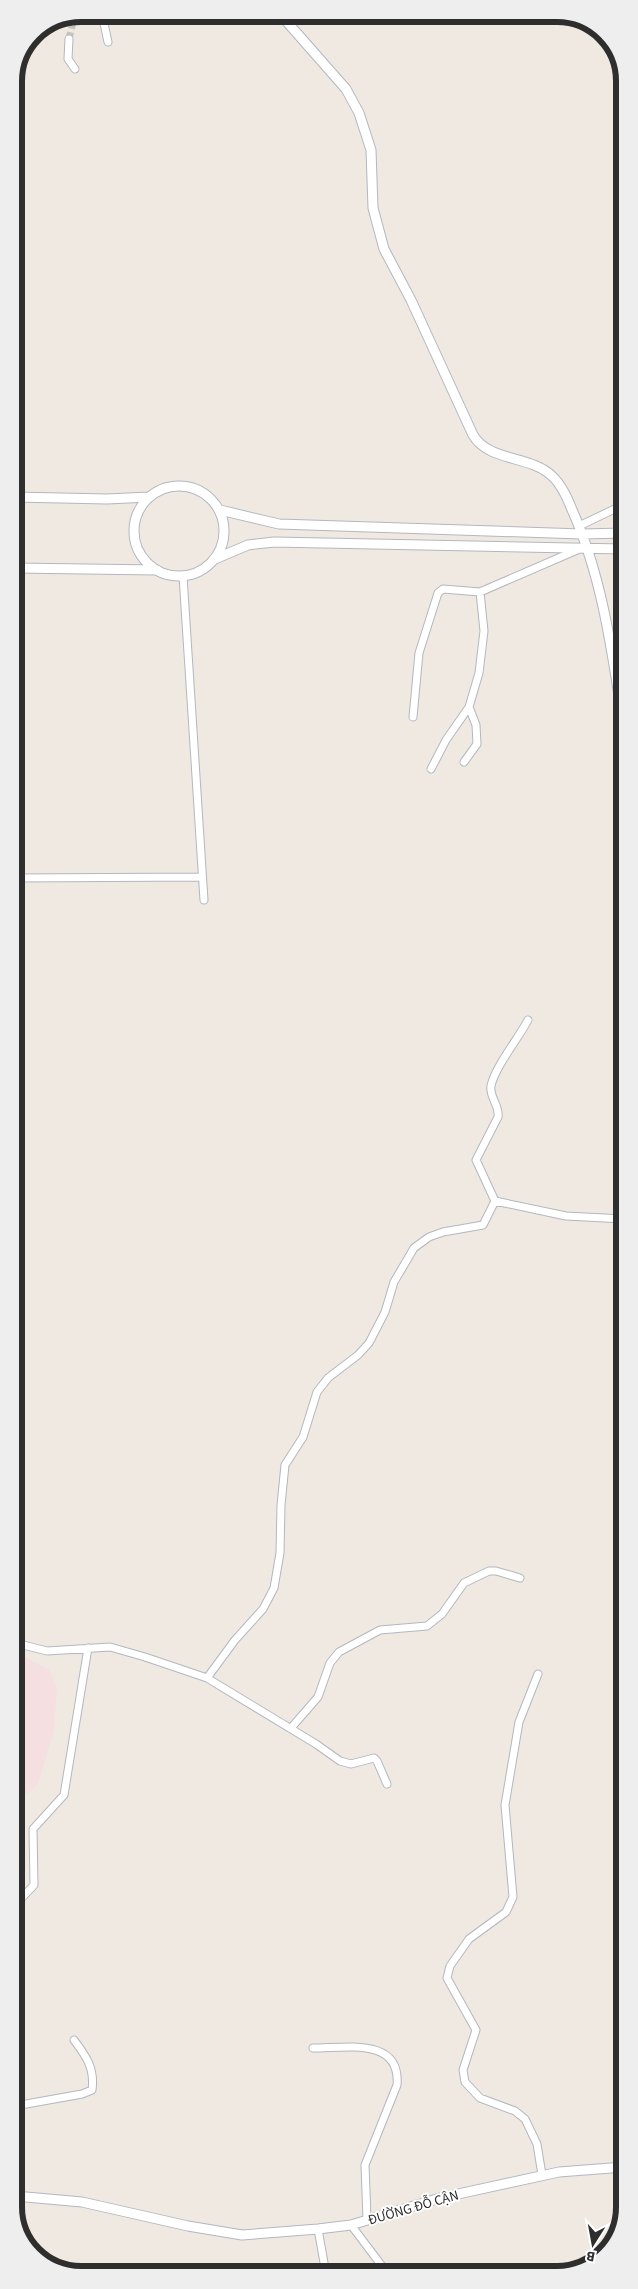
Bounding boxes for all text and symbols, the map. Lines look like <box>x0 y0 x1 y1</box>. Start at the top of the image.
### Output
street label: ĐƯỜNG ĐỖ CẬN <box>366 2185 461 2230</box>
north arrow <box>568 2219 618 2269</box>
text: B <box>584 2245 597 2266</box>

